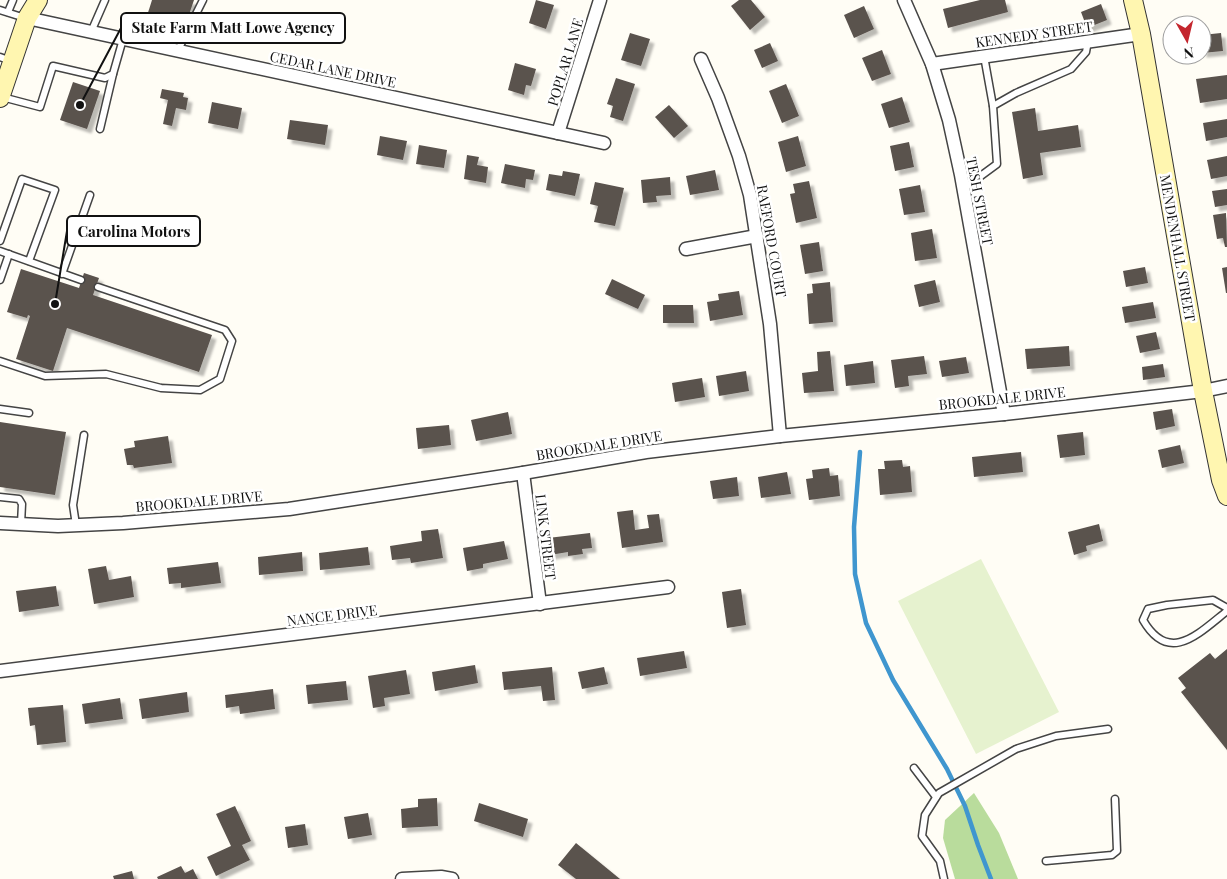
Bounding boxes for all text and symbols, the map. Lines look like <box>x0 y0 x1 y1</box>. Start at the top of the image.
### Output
callout: State Farm Matt Lowe Agency <box>121 13 345 43</box>
north arrow <box>1162 15 1212 65</box>
street label: POPLAR LANE <box>543 16 587 108</box>
street label: KENNEDY STREET <box>974 16 1094 52</box>
text: State Farm Matt Lowe Agency <box>131 17 335 37</box>
text: N <box>1183 43 1195 63</box>
street label: CEDAR LANE DRIVE <box>268 46 398 92</box>
street label: TESH STREET <box>962 155 998 247</box>
street label: MENDENHALL STREET <box>1156 173 1200 323</box>
street label: RAEFORD COURT <box>753 183 791 299</box>
callout: Carolina Motors <box>67 216 200 246</box>
text: Carolina Motors <box>78 221 191 241</box>
street label: BROOKDALE DRIVE <box>938 382 1066 414</box>
street label: BROOKDALE DRIVE <box>535 426 663 464</box>
street label: BROOKDALE DRIVE <box>135 486 263 516</box>
street label: LINK STREET <box>531 493 561 581</box>
street label: NANCE DRIVE <box>286 600 378 630</box>

